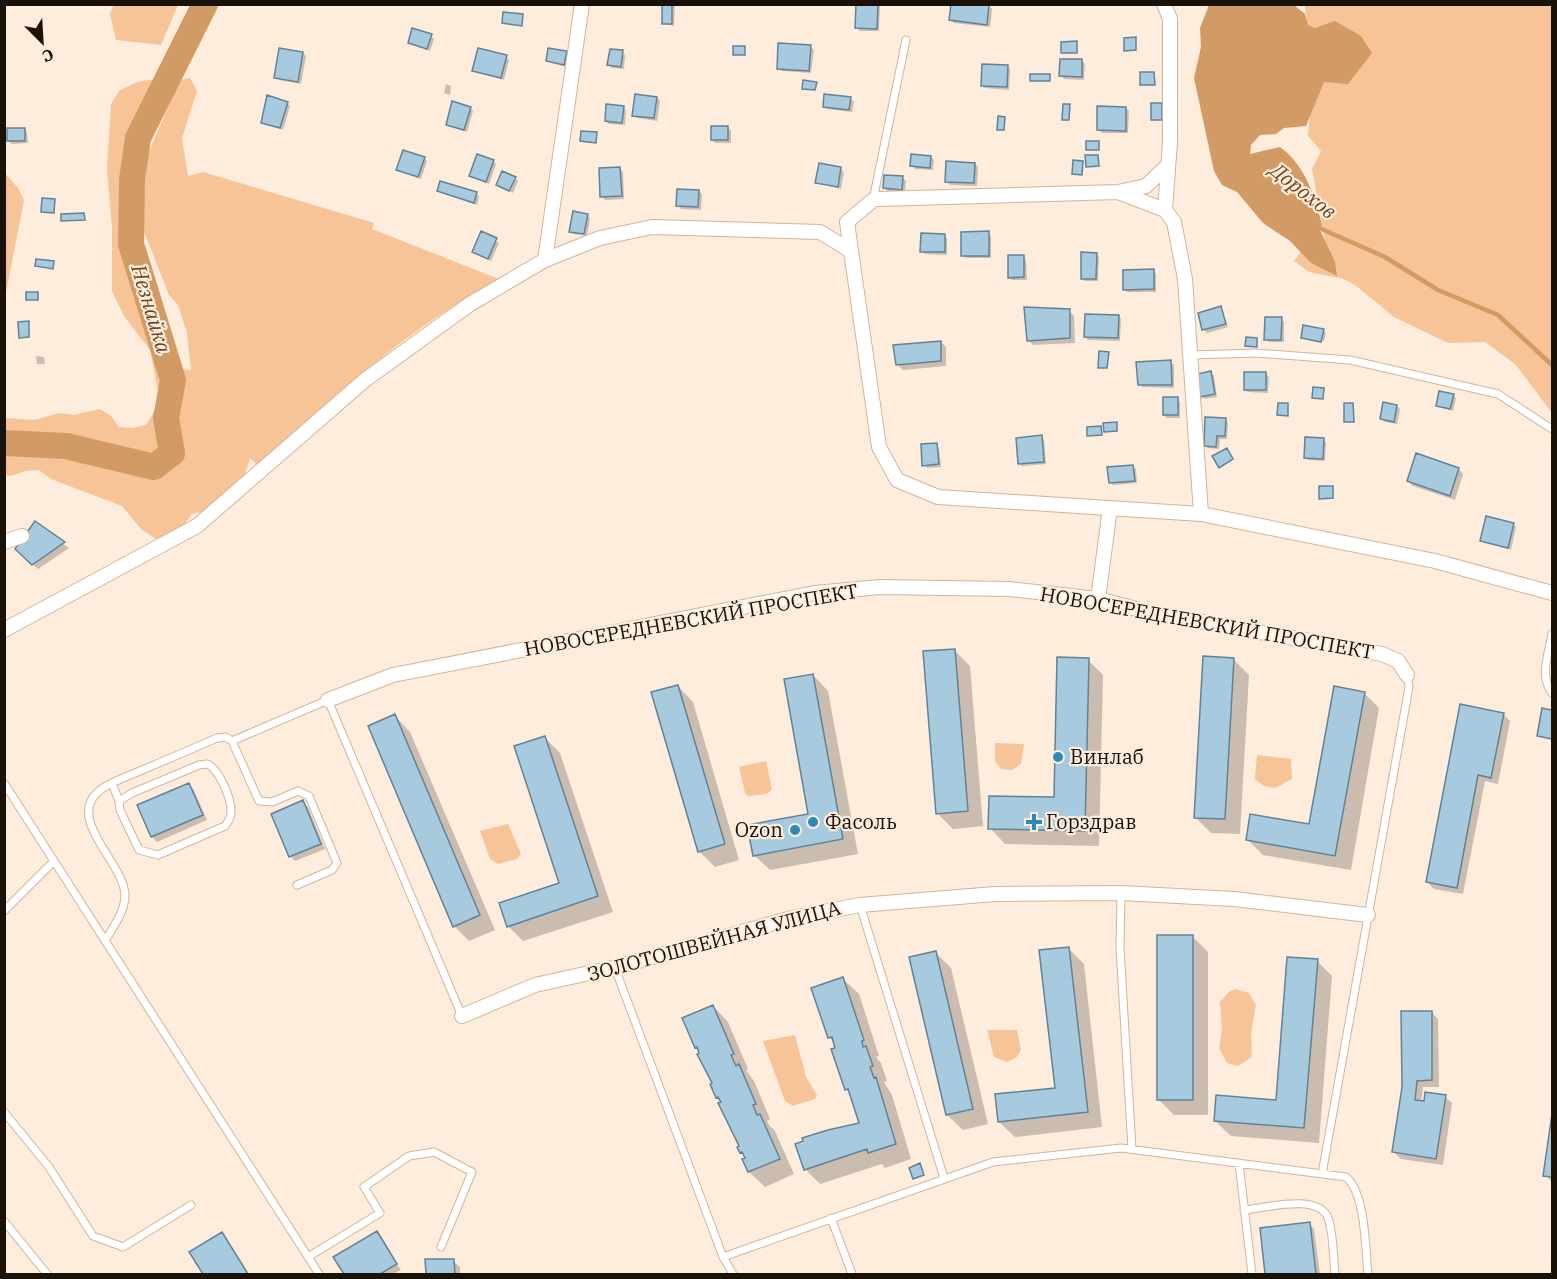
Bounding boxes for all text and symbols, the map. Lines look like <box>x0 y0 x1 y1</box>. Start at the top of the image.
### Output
north arrow <box>12 12 72 72</box>
text: С <box>39 44 57 67</box>
water label: Дорохов <box>1263 154 1343 225</box>
water label: Незнайка <box>125 260 179 357</box>
street label: НОВОСЕРЕДНЕВСКИЙ ПРОСПЕКТ <box>522 577 860 662</box>
street label: НОВОСЕРЕДНЕВСКИЙ ПРОСПЕКТ <box>1038 580 1376 665</box>
place label: Винлаб <box>1070 743 1144 770</box>
marker: Винлаб <box>1051 750 1065 764</box>
place label: Фасоль <box>825 808 897 835</box>
place label: Горздрав <box>1046 808 1136 835</box>
marker: Фасоль <box>806 815 820 829</box>
marker: Горздрав <box>1027 815 1041 829</box>
place label: Ozon <box>735 816 783 843</box>
marker: Ozon <box>788 823 802 837</box>
street label: ЗОЛОТОШВЕЙНАЯ УЛИЦА <box>584 894 844 987</box>

